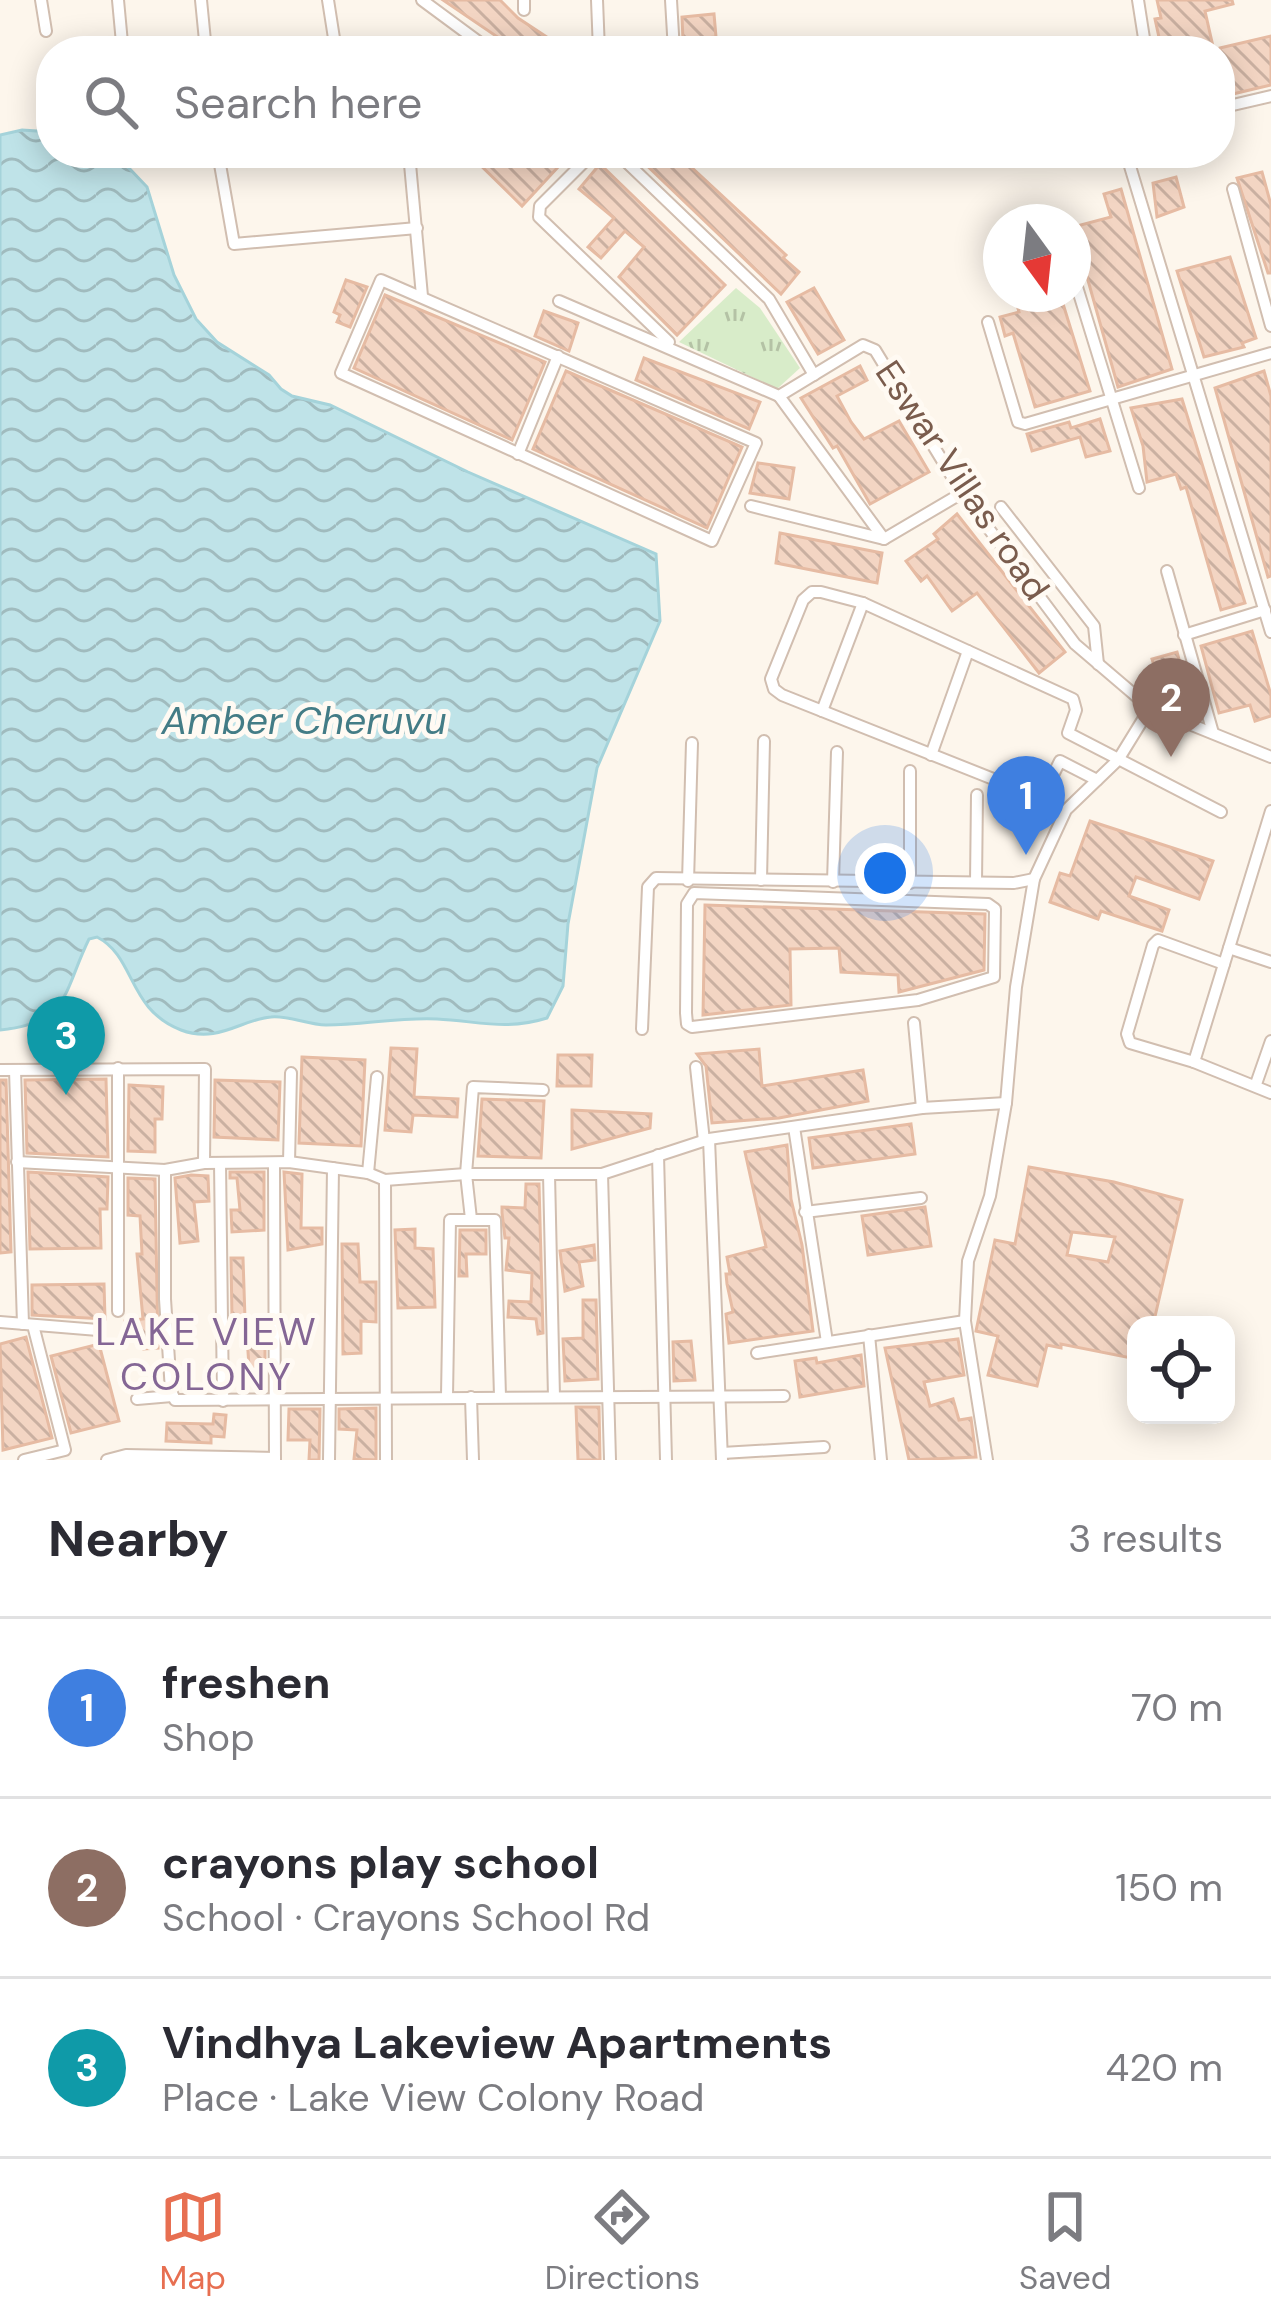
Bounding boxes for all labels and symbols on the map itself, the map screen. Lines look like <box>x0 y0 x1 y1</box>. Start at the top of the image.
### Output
north arrow <box>983 204 1091 312</box>
street label: Eswar Villas road <box>865 351 1060 609</box>
pin: 2 <box>1132 658 1210 757</box>
water label: Amber Cheruvu <box>160 695 447 746</box>
pin: 1 <box>987 756 1065 855</box>
your location <box>855 843 915 903</box>
pin: 3 <box>27 996 105 1095</box>
district label: LAKE VIEW COLONY <box>95 1306 319 1402</box>

